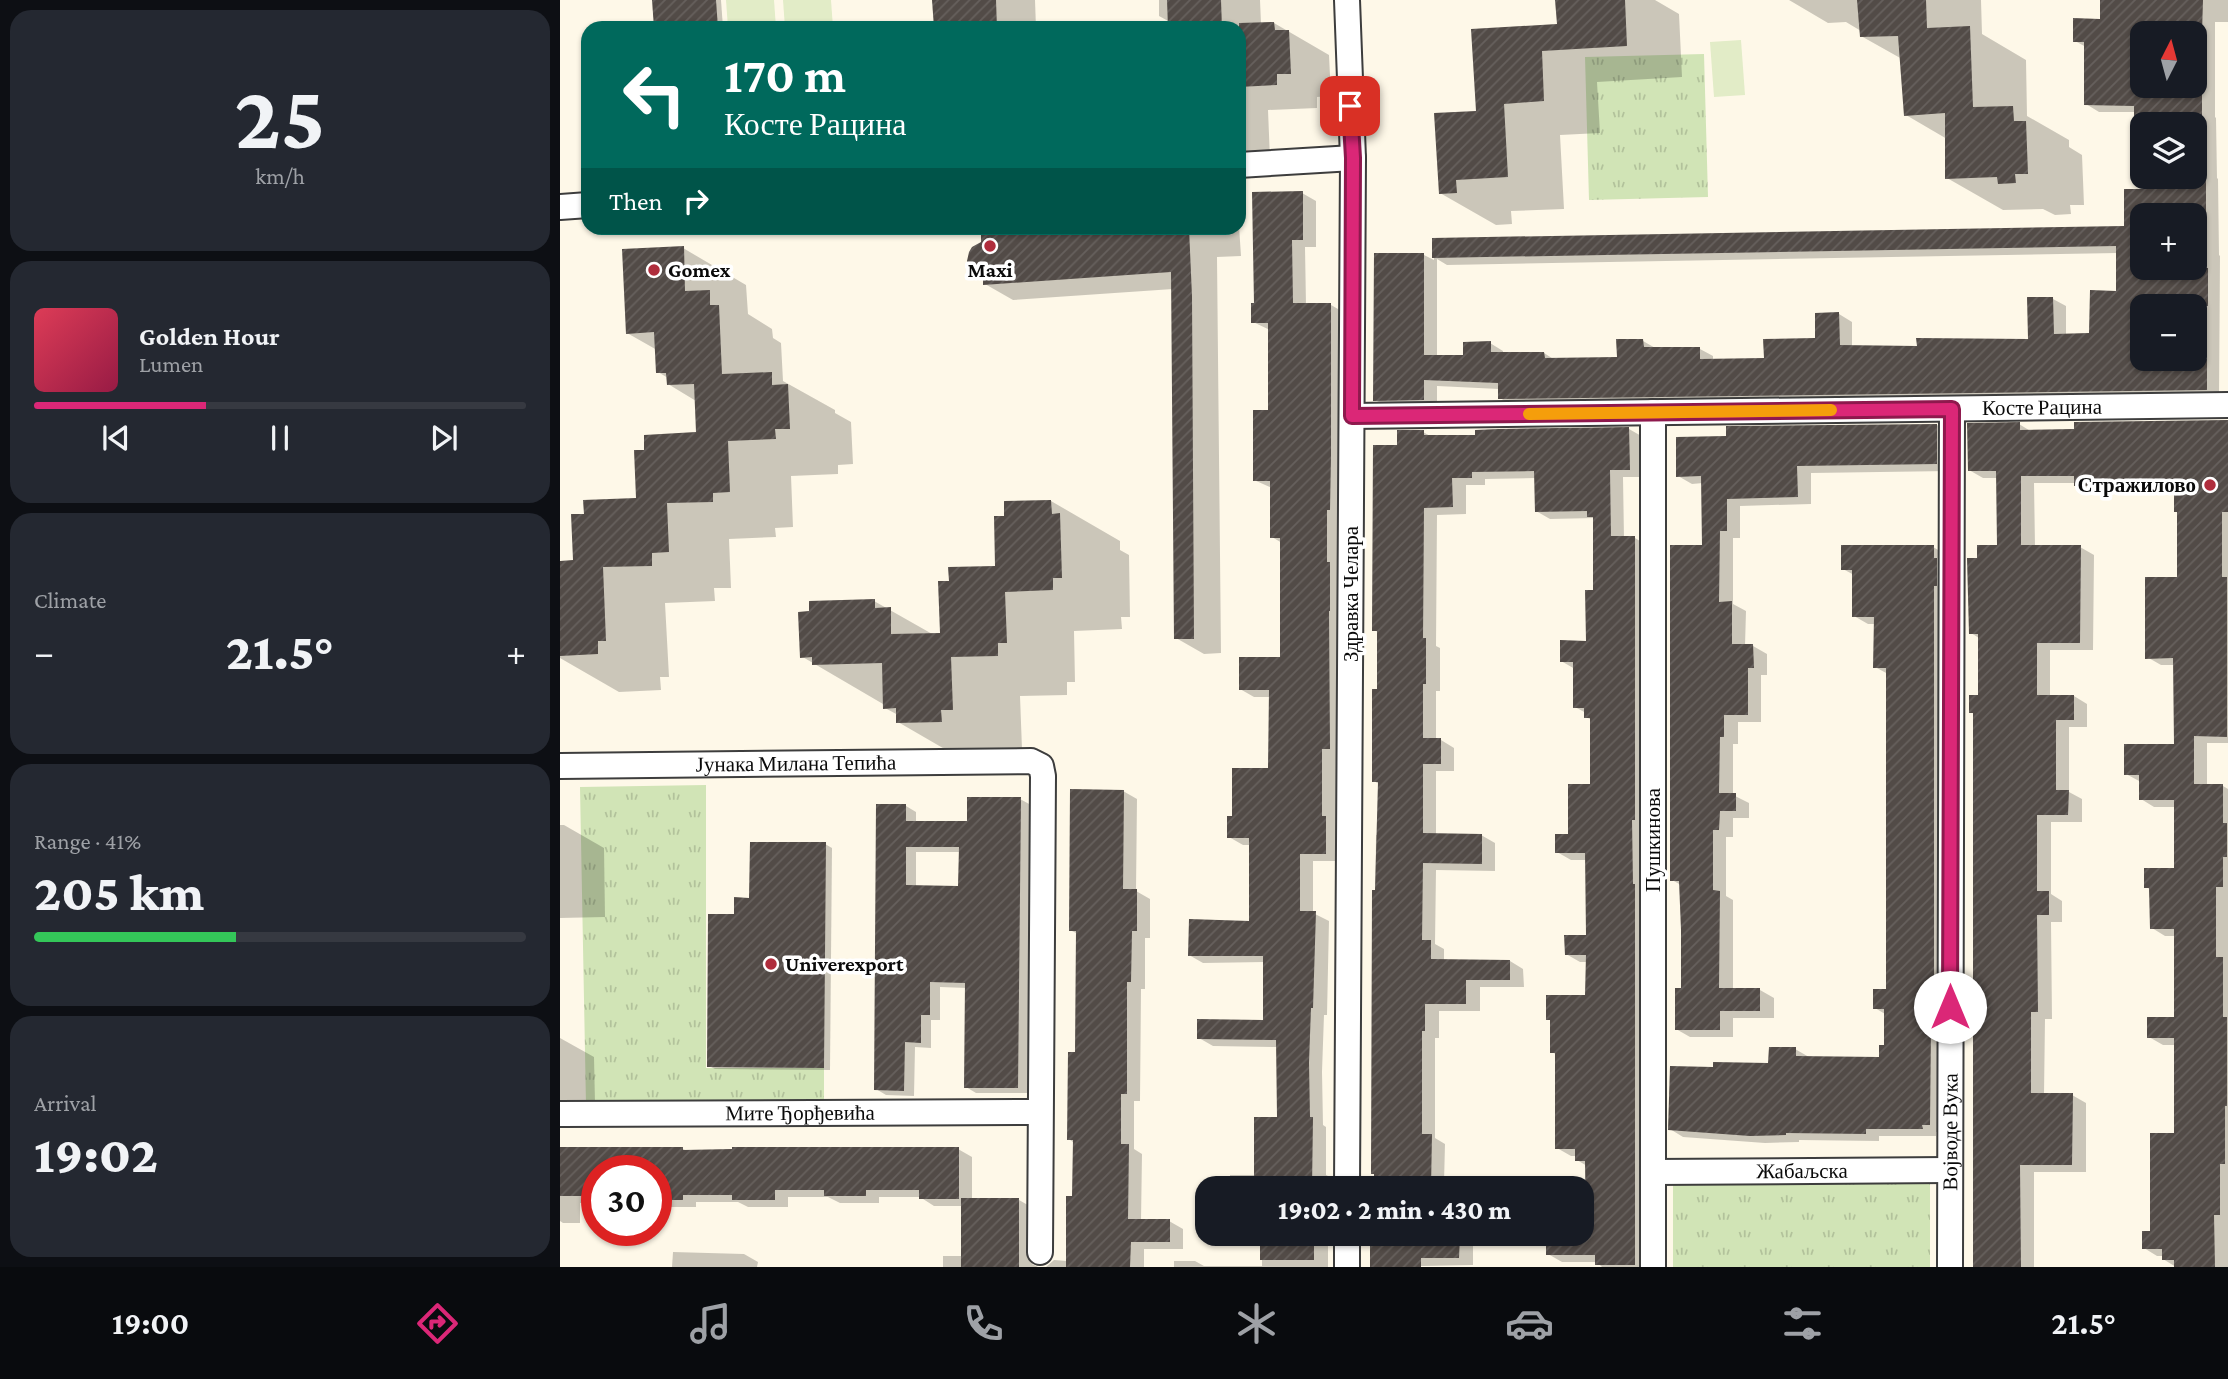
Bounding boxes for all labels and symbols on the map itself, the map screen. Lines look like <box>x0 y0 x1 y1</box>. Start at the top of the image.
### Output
north arrow <box>2130 21 2207 98</box>
pin <box>1320 76 1380 136</box>
marker: Maxi <box>982 238 998 254</box>
place label: Gomex <box>668 258 731 282</box>
place label: Maxi <box>967 258 1013 282</box>
marker: Gomex <box>646 262 662 278</box>
street label: Косте Рацина <box>1982 395 2103 420</box>
place label: Стражилово <box>2078 473 2196 497</box>
marker: Стражилово <box>2202 477 2218 493</box>
street label: Здравка Челара <box>1339 525 1363 662</box>
street label: Јунака Милана Тепића <box>696 750 897 777</box>
street label: Пушкинова <box>1641 787 1665 892</box>
place label: Univerexport <box>785 952 904 976</box>
marker: Univerexport <box>763 956 779 972</box>
position arrow <box>1913 970 1987 1044</box>
street label: Војводе Вука <box>1938 1073 1962 1191</box>
street label: Мите Ђорђевића <box>725 1101 876 1125</box>
speed limit sign: 30 <box>581 1155 672 1246</box>
street label: Жабаљска <box>1756 1159 1848 1183</box>

